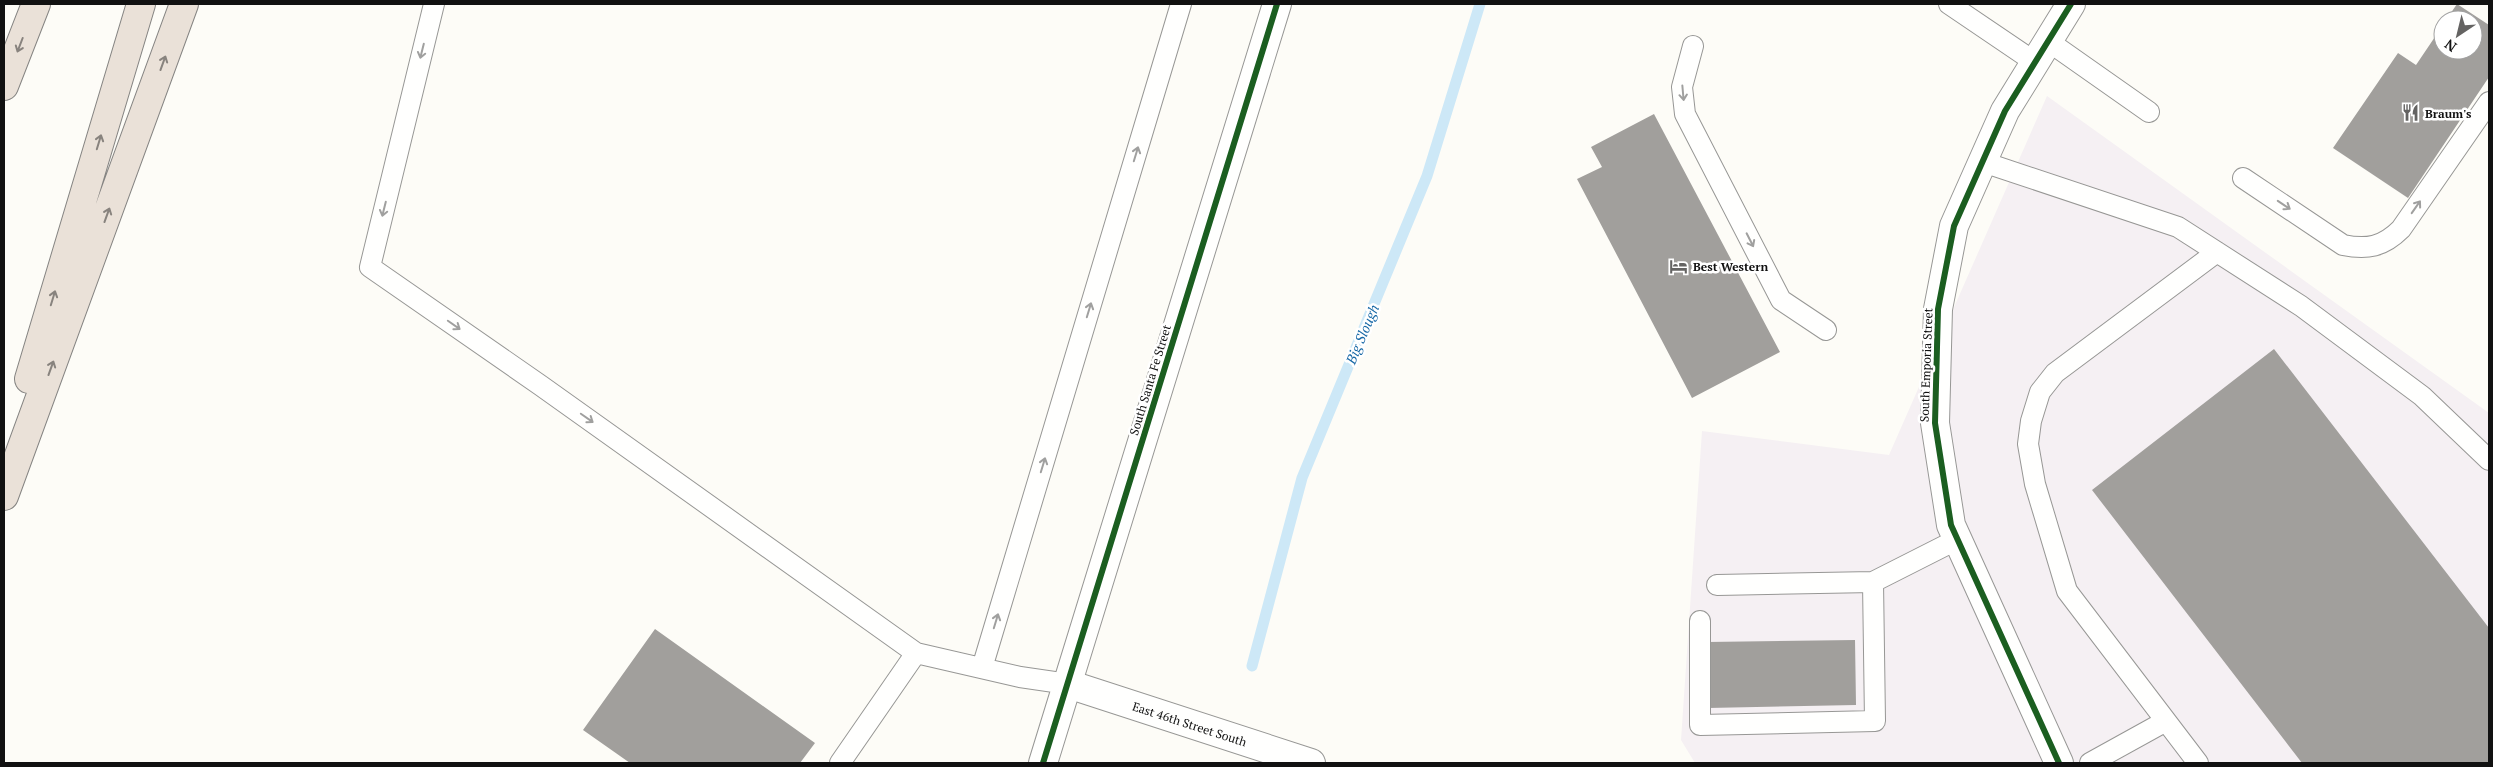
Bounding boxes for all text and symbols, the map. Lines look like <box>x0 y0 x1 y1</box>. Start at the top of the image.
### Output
north arrow <box>2433 10 2483 60</box>
text: N <box>2440 35 2460 57</box>
one-way arrow <box>14 37 24 52</box>
one-way arrow <box>417 42 426 58</box>
one-way arrow <box>159 56 168 71</box>
one-way arrow <box>1678 85 1688 101</box>
restaurant icon: Braum's <box>2401 103 2421 123</box>
place label: Braum's <box>2425 106 2472 121</box>
one-way arrow <box>95 134 105 150</box>
one-way arrow <box>1131 146 1141 162</box>
one-way arrow <box>379 200 388 216</box>
one-way arrow <box>2411 200 2421 214</box>
one-way arrow <box>2276 201 2290 211</box>
one-way arrow <box>103 208 112 224</box>
one-way arrow <box>1746 232 1755 247</box>
hotel icon: Best Western <box>1669 256 1689 276</box>
place label: Best Western <box>1693 259 1768 274</box>
one-way arrow <box>48 290 58 306</box>
water label: Big Slough <box>1341 301 1383 368</box>
one-way arrow <box>1085 302 1095 318</box>
street label: South Emporia Street <box>1917 307 1936 422</box>
one-way arrow <box>447 320 461 330</box>
street label: South Santa Fe Street <box>1126 322 1174 437</box>
one-way arrow <box>47 361 56 376</box>
one-way arrow <box>580 413 593 424</box>
one-way arrow <box>1038 458 1048 474</box>
one-way arrow <box>991 613 1001 629</box>
street label: East 46th Street South <box>1131 698 1249 749</box>

